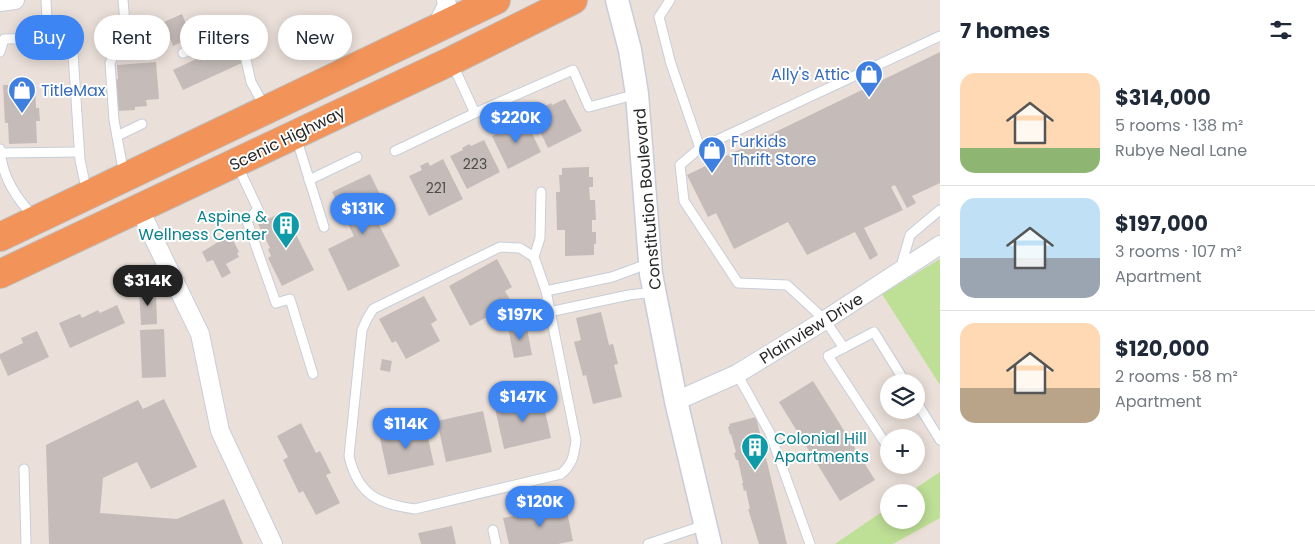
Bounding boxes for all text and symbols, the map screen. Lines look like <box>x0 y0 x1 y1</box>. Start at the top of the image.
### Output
chip: Buy <box>15 15 84 60</box>
chip: Rent <box>94 15 170 60</box>
chip: Filters <box>180 15 268 60</box>
chip: New <box>278 15 352 60</box>
text: 7 homes <box>960 16 1050 45</box>
icon: filters <box>1267 16 1295 44</box>
shop icon: Ally's Attic <box>854 59 884 98</box>
place label: Ally's Attic <box>771 63 850 86</box>
shop icon: TitleMax <box>7 75 37 114</box>
place label: TitleMax <box>41 79 106 102</box>
text: $314,000 <box>1115 83 1211 112</box>
icon: home <box>1000 93 1060 153</box>
street label: Scenic Highway <box>225 100 349 176</box>
pin: $220K <box>481 102 551 144</box>
text: $220K <box>491 106 541 129</box>
street label: Constitution Boulevard <box>628 107 667 291</box>
text: 5 rooms · 138 m² <box>1115 114 1243 137</box>
place label: Furkids Thrift Store <box>731 130 817 171</box>
shop icon: Furkids Thrift Store <box>697 135 727 174</box>
text: Rubye Neal Lane <box>1115 139 1247 162</box>
house number: 223 <box>463 154 487 174</box>
house number: 221 <box>426 178 446 198</box>
pin: $131K <box>328 192 398 235</box>
text: $131K <box>341 197 385 220</box>
place label: Aspine & Wellness Center <box>138 205 267 246</box>
text: $197,000 <box>1115 209 1208 238</box>
building icon: Aspine & Wellness Center <box>271 210 301 249</box>
icon: home <box>1000 218 1060 278</box>
text: 3 rooms · 107 m² <box>1115 240 1242 263</box>
pin: $314K <box>113 264 183 307</box>
text: Apartment <box>1115 265 1202 288</box>
text: $314K <box>124 269 172 292</box>
street label: Plainview Drive <box>755 287 868 370</box>
pin: $197K <box>485 298 555 341</box>
text: $197K <box>497 303 543 326</box>
text: $120,000 <box>1115 334 1210 363</box>
icon: home <box>1000 343 1060 403</box>
text: 2 rooms · 58 m² <box>1115 365 1238 388</box>
map controls <box>880 374 925 529</box>
button: layers <box>880 374 925 419</box>
pin: $147K <box>488 380 558 423</box>
text: $147K <box>499 385 547 408</box>
text: Apartment <box>1115 390 1202 413</box>
pin: $114K <box>371 408 441 450</box>
text: $114K <box>384 412 428 435</box>
place label: Colonial Hill Apartments <box>774 427 869 468</box>
button: + <box>880 429 925 474</box>
building icon: Colonial Hill Apartments <box>740 432 770 471</box>
button: − <box>880 484 925 529</box>
pin: $120K <box>505 486 575 528</box>
text: $120K <box>516 490 564 513</box>

